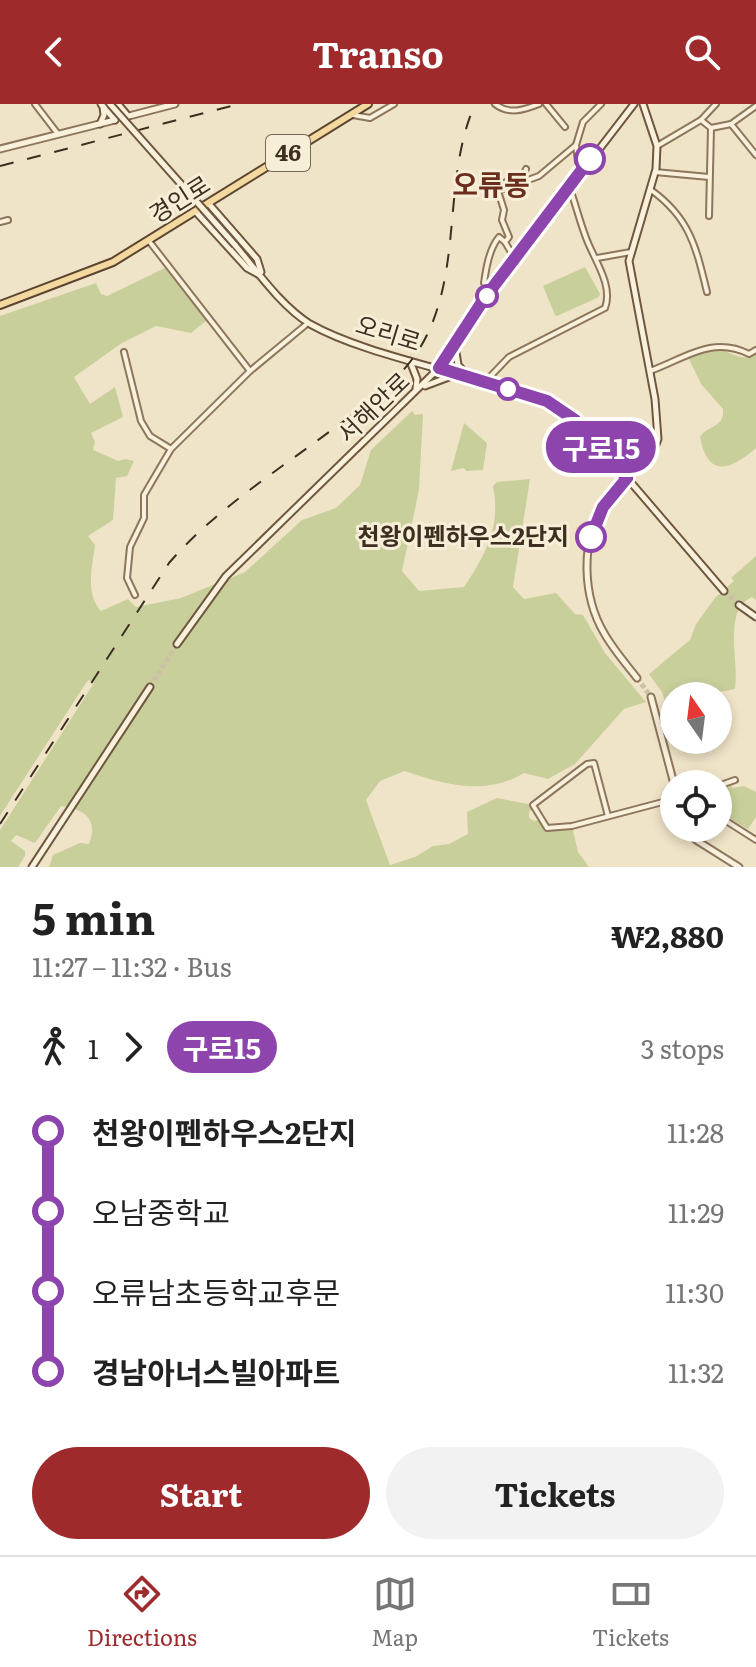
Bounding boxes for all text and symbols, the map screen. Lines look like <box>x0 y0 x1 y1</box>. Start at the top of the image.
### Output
text: Transo <box>312 26 444 79</box>
icon: back <box>32 30 76 74</box>
icon: search <box>680 30 724 74</box>
road number: 46 <box>266 135 310 171</box>
unlabelled marker <box>575 144 605 174</box>
district label: 오류동 <box>452 162 530 204</box>
street label: 경인로 <box>141 165 216 230</box>
unlabelled marker <box>476 285 498 307</box>
street label: 오리로 <box>352 305 426 358</box>
street label: 서해안로 <box>328 363 416 449</box>
unlabelled marker <box>497 378 519 400</box>
line badge: 구로15 <box>545 421 657 473</box>
text: 구로15 <box>562 426 640 468</box>
place label: 천왕이펜하우스2단지 <box>357 517 569 552</box>
marker: 천왕이펜하우스2단지 <box>576 522 606 552</box>
north arrow <box>660 682 732 754</box>
map controls <box>660 682 732 842</box>
button: locate <box>660 770 732 842</box>
text: 5 min <box>32 883 155 949</box>
text: ₩2,880 <box>611 913 724 957</box>
text: 11:27 – 11:32 · Bus <box>32 946 232 985</box>
icon: walk <box>32 1025 76 1069</box>
icon: forward <box>111 1025 155 1069</box>
text: 구로15 <box>183 1026 261 1068</box>
text: 1 <box>88 1028 99 1067</box>
text: 3 stops <box>640 1028 724 1067</box>
text: 천왕이펜하우스2단지 <box>92 1109 357 1153</box>
text: 11:28 <box>667 1112 724 1151</box>
text: 오남중학교 <box>92 1189 230 1233</box>
text: 11:29 <box>668 1192 724 1231</box>
text: 오류남초등학교후문 <box>92 1269 340 1313</box>
text: 11:30 <box>665 1272 724 1311</box>
text: 경남아너스빌아파트 <box>92 1349 340 1393</box>
text: 11:32 <box>668 1352 724 1391</box>
button: Start <box>32 1447 370 1539</box>
button: Tickets <box>386 1447 724 1539</box>
tab: Directions <box>87 1572 197 1653</box>
tab: Map <box>371 1572 418 1653</box>
tab: Tickets <box>592 1572 669 1653</box>

